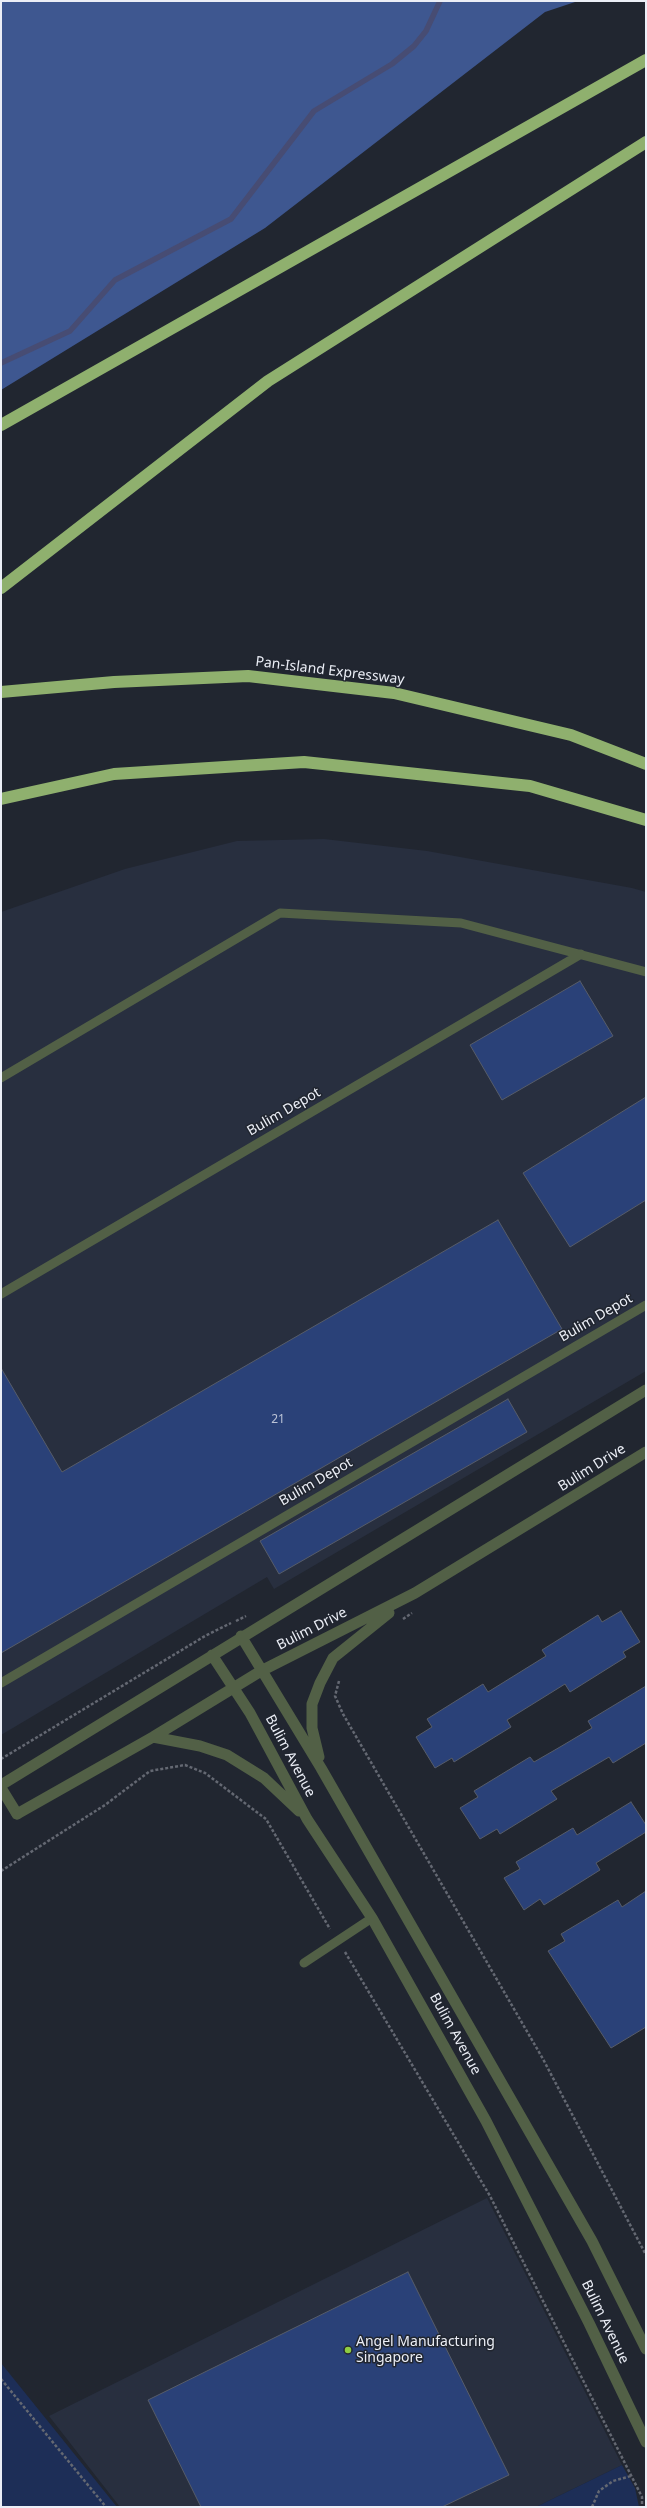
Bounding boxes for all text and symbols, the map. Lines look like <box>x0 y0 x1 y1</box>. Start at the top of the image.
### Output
street label: Pan-Island Expressway <box>255 654 405 688</box>
street label: Bulim Depot <box>244 1084 324 1140</box>
street label: Bulim Depot <box>556 1290 636 1346</box>
house number: 21 <box>271 1413 285 1427</box>
street label: Bulim Drive <box>555 1441 629 1495</box>
street label: Bulim Depot <box>276 1454 356 1510</box>
street label: Bulim Drive <box>274 1604 350 1654</box>
street label: Bulim Avenue <box>261 1712 319 1800</box>
street label: Bulim Avenue <box>426 1990 484 2078</box>
street label: Bulim Avenue <box>578 2277 632 2367</box>
place label: Angel Manufacturing Singapore <box>356 2334 495 2366</box>
marker: Angel Manufacturing Singapore <box>343 2345 353 2355</box>

